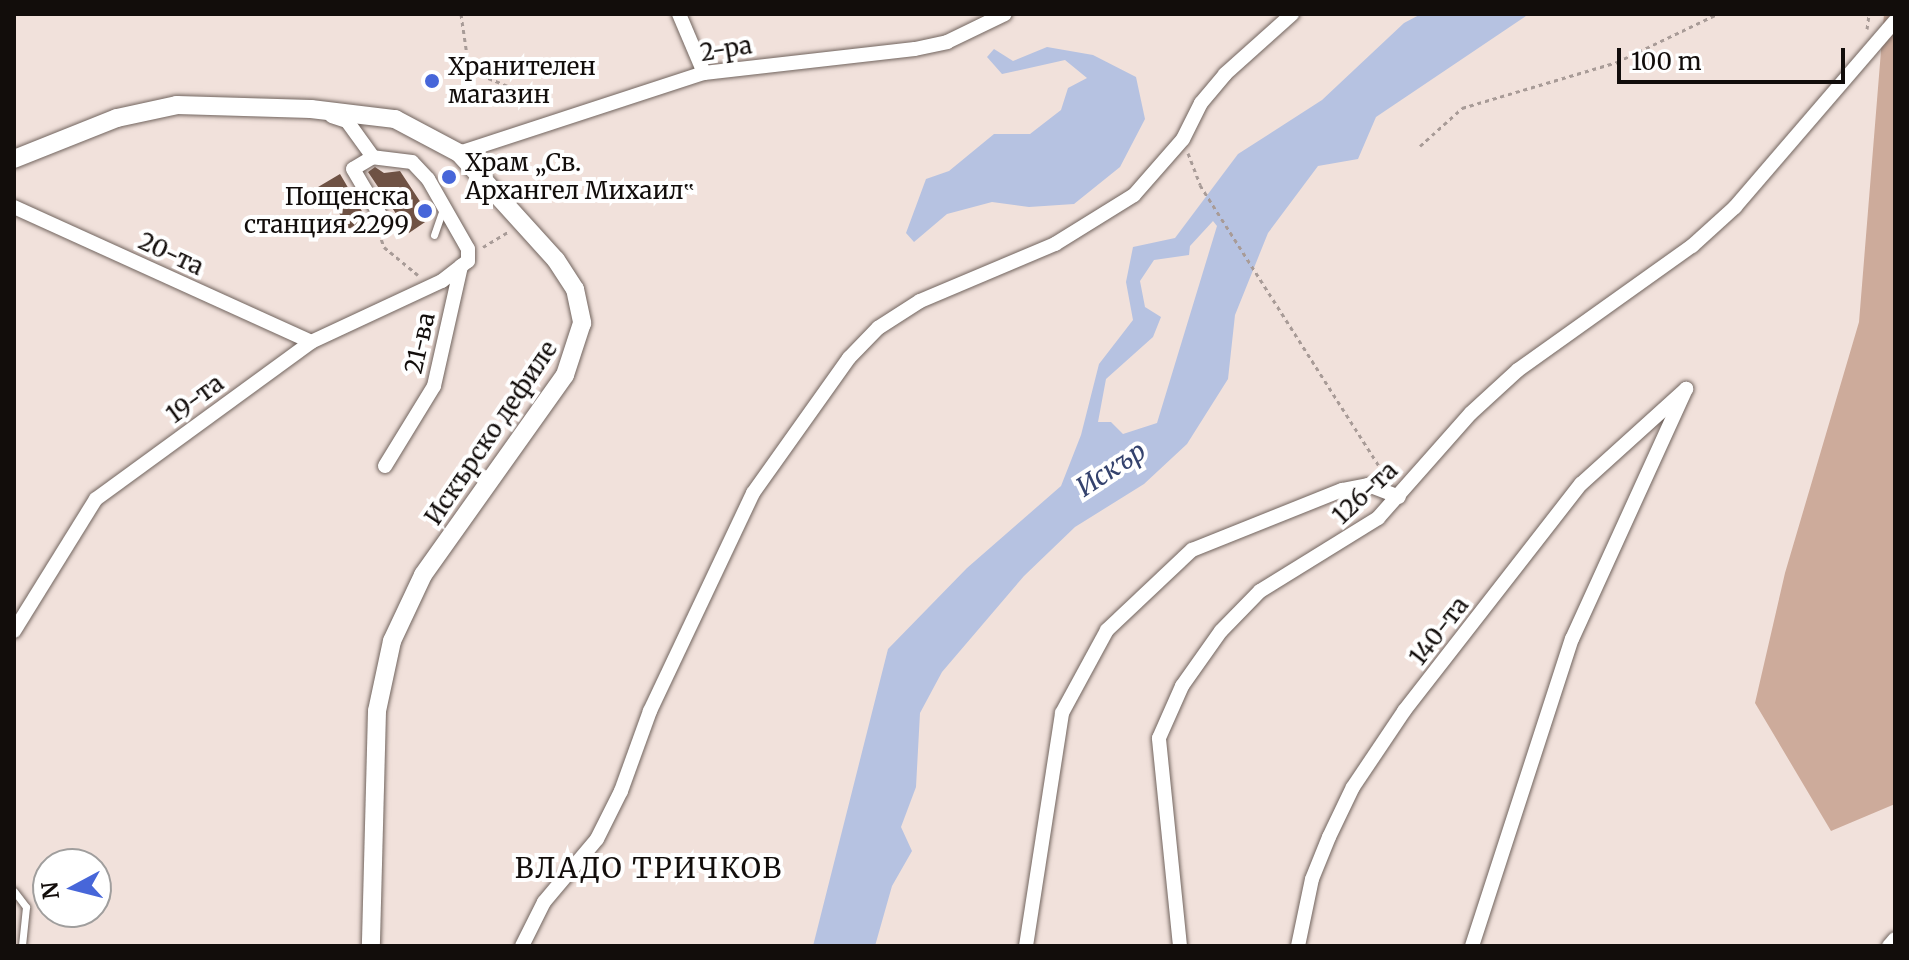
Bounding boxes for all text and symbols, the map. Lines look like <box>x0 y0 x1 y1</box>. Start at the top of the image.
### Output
street label: 2-ра <box>698 31 754 67</box>
scale bar <box>1621 32 1849 82</box>
text: 100 m <box>1631 46 1701 77</box>
place label: Хранителен магазин <box>448 53 596 109</box>
marker: Хранителен магазин <box>423 72 441 90</box>
place label: Храм „Св. Архангел Михаил‟ <box>465 149 694 205</box>
marker: Храм „Св. Архангел Михаил‟ <box>440 168 458 186</box>
place label: Пощенска станция 2299 <box>244 183 409 239</box>
marker: Пощенска станция 2299 <box>416 202 434 220</box>
street label: 20-та <box>134 226 208 282</box>
street label: 21-ва <box>399 310 441 376</box>
street label: Искърско дефиле <box>419 336 563 530</box>
street label: 19-та <box>161 369 229 429</box>
water label: Искър <box>1070 435 1152 503</box>
street label: 126-та <box>1327 456 1403 530</box>
street label: 140-та <box>1403 591 1475 671</box>
north arrow <box>32 848 112 928</box>
district label: ВЛАДО ТРИЧКОВ <box>515 851 783 885</box>
text: N <box>35 880 65 901</box>

